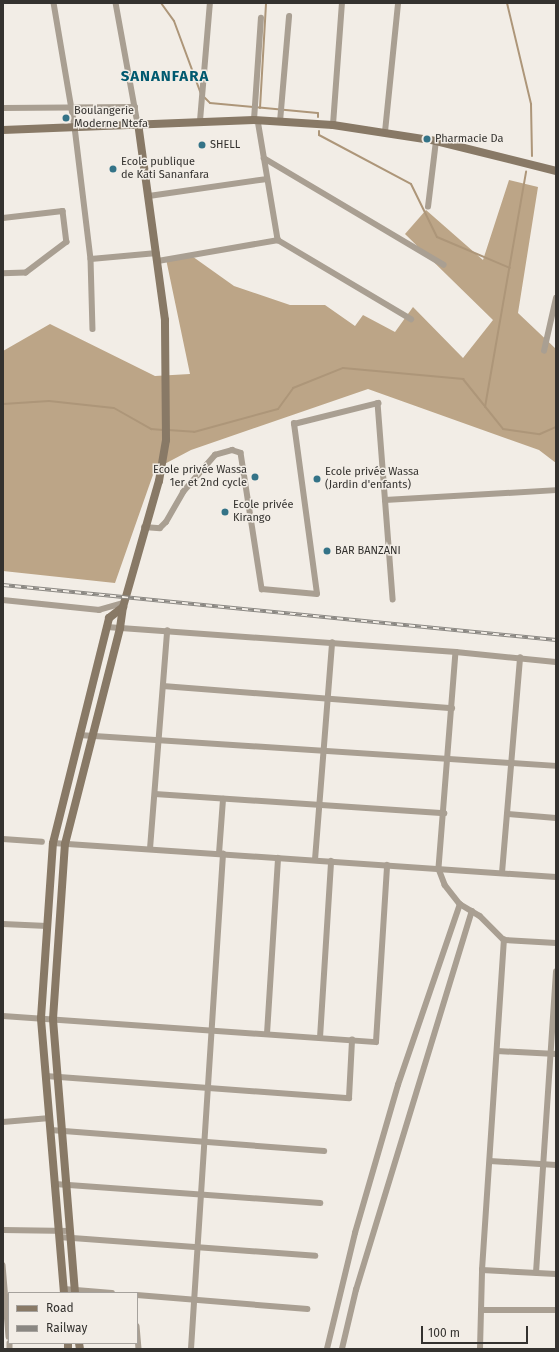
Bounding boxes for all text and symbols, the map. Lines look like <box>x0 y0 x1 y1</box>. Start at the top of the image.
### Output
district label: SANANFARA <box>121 68 209 86</box>
place label: Boulangerie Moderne Ntefa <box>74 105 148 131</box>
marker: Boulangerie Moderne Ntefa <box>61 113 71 123</box>
place label: Pharmacie Da <box>435 132 503 146</box>
marker: Pharmacie Da <box>422 134 432 144</box>
place label: SHELL <box>210 138 240 152</box>
marker: SHELL <box>197 140 207 150</box>
place label: Ecole publique de Kati Sananfara <box>121 156 209 182</box>
marker: Ecole publique de Kati Sananfara <box>108 164 118 174</box>
place label: Ecole privée Wassa 1er et 2nd cycle <box>153 464 247 490</box>
place label: Ecole privée Wassa (Jardin d'enfants) <box>325 466 419 492</box>
marker: Ecole privée Wassa 1er et 2nd cycle <box>250 472 260 482</box>
marker: Ecole privée Wassa (Jardin d'enfants) <box>312 474 322 484</box>
place label: Ecole privée Kirango <box>233 499 293 525</box>
marker: Ecole privée Kirango <box>220 507 230 517</box>
place label: BAR BANZANI <box>335 544 401 558</box>
marker: BAR BANZANI <box>322 546 332 556</box>
legend <box>8 1292 138 1344</box>
text: Road <box>46 1301 74 1315</box>
scale bar <box>423 1318 530 1344</box>
text: Railway <box>46 1321 87 1335</box>
text: 100 m <box>428 1326 460 1340</box>

